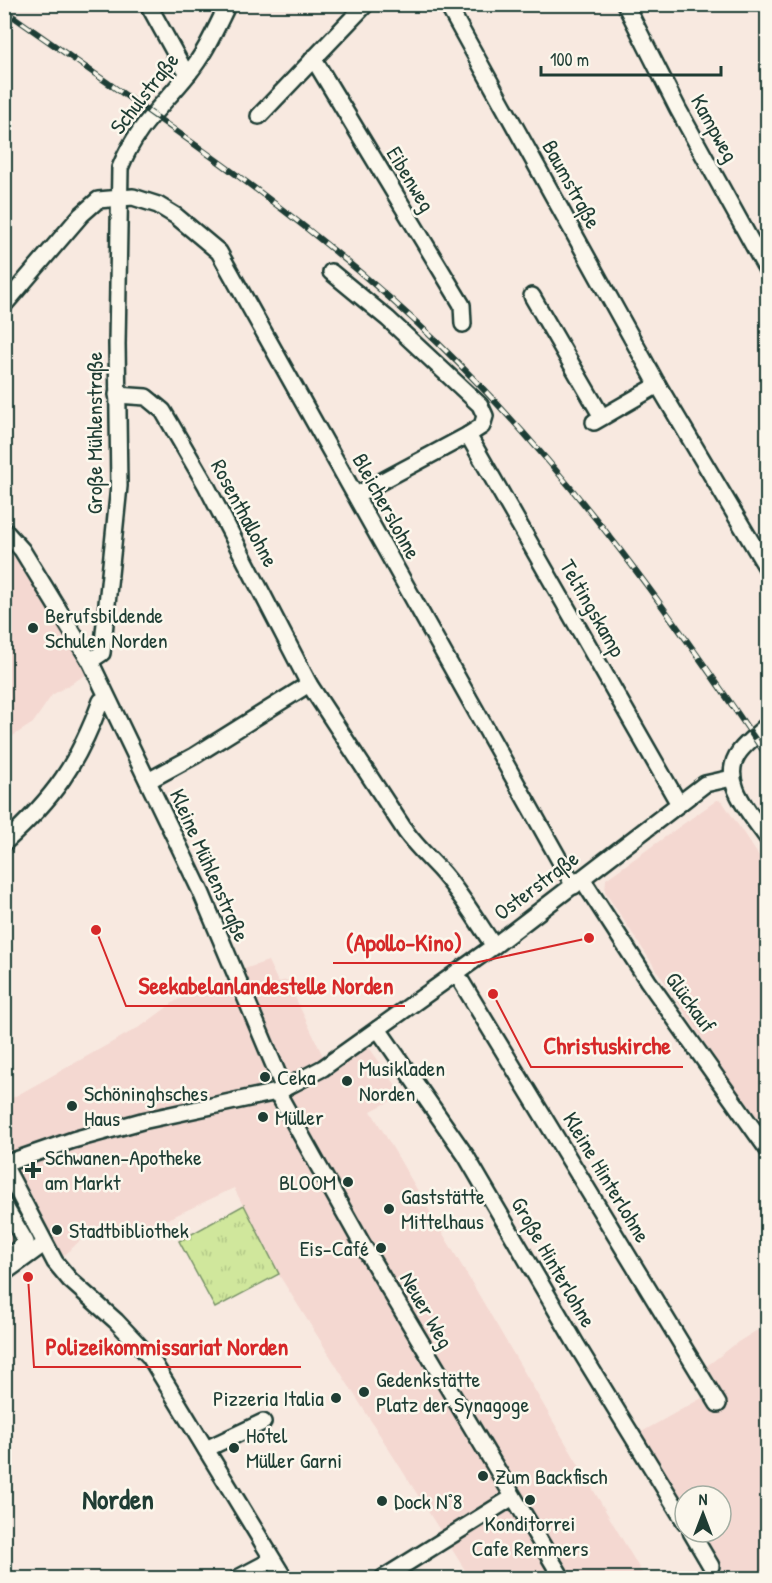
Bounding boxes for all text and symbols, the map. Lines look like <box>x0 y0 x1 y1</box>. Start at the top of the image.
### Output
scale bar <box>541 39 721 77</box>
street label: Schulstraße <box>103 46 186 140</box>
text: 100 m <box>550 47 589 72</box>
street label: Kampweg <box>684 89 746 167</box>
street label: Baumstraße <box>535 134 609 234</box>
street label: Eibenweg <box>380 141 442 217</box>
street label: Große Mühlenstraße <box>79 351 109 514</box>
street label: Bleicherslohne <box>346 448 429 565</box>
street label: Rosenthallohne <box>204 454 286 572</box>
street label: Teltingskamp <box>553 554 633 663</box>
place label: Berufsbildende Schulen Norden <box>45 600 168 655</box>
marker: Berufsbildende Schulen Norden <box>26 621 40 635</box>
street label: Kleine Mühlenstraße <box>163 784 257 946</box>
street label: Osterstraße <box>487 843 585 927</box>
callout: (Apollo-Kino) <box>333 921 474 963</box>
text: (Apollo-Kino) <box>346 926 462 959</box>
callout: Seekabelanlandestelle Norden <box>126 964 405 1006</box>
street label: Glückauf <box>659 966 723 1038</box>
text: Seekabelanlandestelle Norden <box>138 969 394 1001</box>
callout: Christuskirche <box>531 1025 683 1067</box>
text: Christuskirche <box>543 1029 671 1061</box>
place label: Musikladen Norden <box>359 1053 445 1108</box>
place label: Ceka <box>277 1062 316 1092</box>
marker: Ceka <box>258 1070 272 1084</box>
marker: Musikladen Norden <box>340 1074 354 1088</box>
place label: Schöninghsches Haus <box>84 1078 208 1133</box>
marker: Schöninghsches Haus <box>65 1099 79 1113</box>
place label: Müller <box>275 1102 324 1132</box>
street label: Kleine Hinterlohne <box>556 1106 658 1248</box>
marker: Müller <box>256 1110 270 1124</box>
place label: Schwanen-Apotheke am Markt <box>45 1142 202 1197</box>
marker: Schwanen-Apotheke am Markt <box>26 1163 40 1177</box>
place label: BLOOM <box>279 1167 336 1197</box>
marker: BLOOM <box>341 1175 355 1189</box>
place label: Gaststätte Mittelhaus <box>401 1181 485 1236</box>
street label: Große Hinterlohne <box>505 1191 604 1333</box>
marker: Gaststätte Mittelhaus <box>382 1202 396 1216</box>
place label: Stadtbibliothek <box>69 1215 189 1245</box>
marker: Stadtbibliothek <box>50 1223 64 1237</box>
place label: Eis-Café <box>300 1233 369 1263</box>
marker: Eis-Café <box>374 1241 388 1255</box>
street label: Neuer Weg <box>393 1266 461 1354</box>
callout: Polizeikommissariat Norden <box>34 1325 301 1367</box>
text: Polizeikommissariat Norden <box>46 1330 289 1362</box>
place label: Gedenkstätte Platz der Synagoge <box>376 1364 529 1419</box>
place label: Pizzeria Italia <box>213 1383 324 1413</box>
marker: Gedenkstätte Platz der Synagoge <box>357 1385 371 1399</box>
marker: Pizzeria Italia <box>329 1391 343 1405</box>
place label: Hotel Müller Garni <box>246 1420 342 1475</box>
marker: Hotel Müller Garni <box>227 1441 241 1455</box>
place label: Zum Backfisch <box>495 1461 607 1491</box>
marker: Zum Backfisch <box>476 1469 490 1483</box>
district label: Norden <box>82 1480 154 1518</box>
north arrow <box>673 1484 733 1544</box>
place label: Dock N°8 <box>394 1486 462 1516</box>
text: N <box>699 1488 708 1510</box>
marker: Konditorrei Cafe Remmers <box>523 1493 537 1507</box>
marker: Dock N°8 <box>375 1494 389 1508</box>
place label: Konditorrei Cafe Remmers <box>472 1508 588 1563</box>

